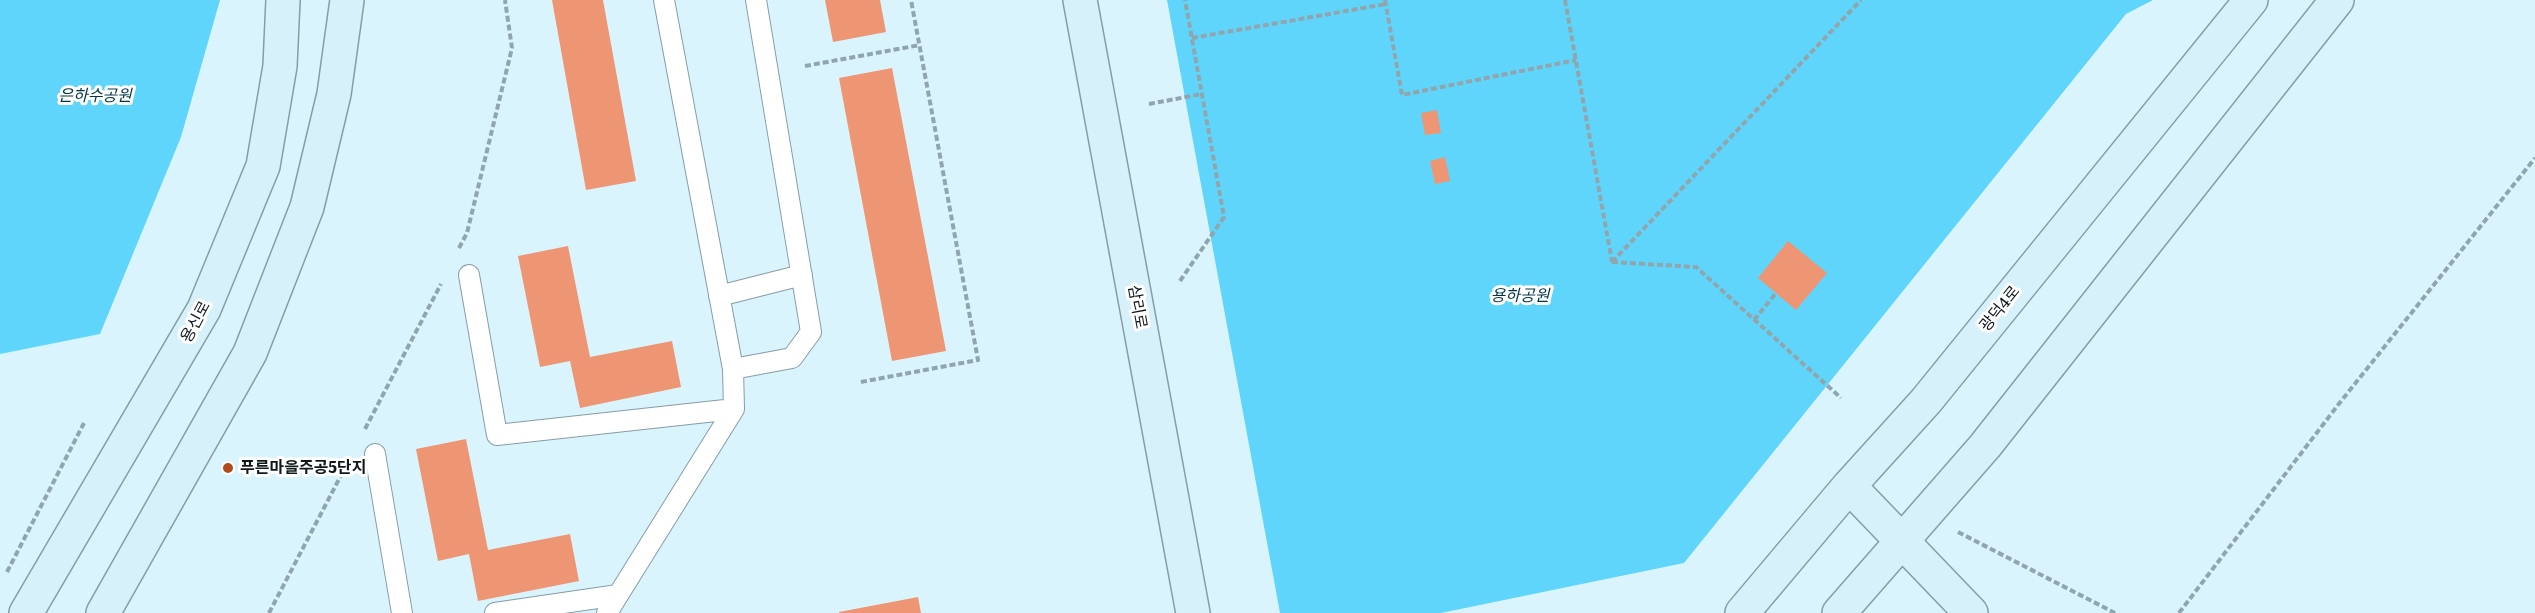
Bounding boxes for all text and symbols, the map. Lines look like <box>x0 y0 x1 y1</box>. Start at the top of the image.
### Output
park label: 은하수공원 <box>58 86 132 106</box>
street label: 광덕4로 <box>1976 282 2024 336</box>
street label: 삼리로 <box>1124 284 1150 330</box>
park label: 용하공원 <box>1491 286 1549 306</box>
street label: 용신로 <box>177 298 215 346</box>
place label: 푸른마을주공5단지 <box>240 458 366 478</box>
marker: 푸른마을주공5단지 <box>221 461 235 475</box>

